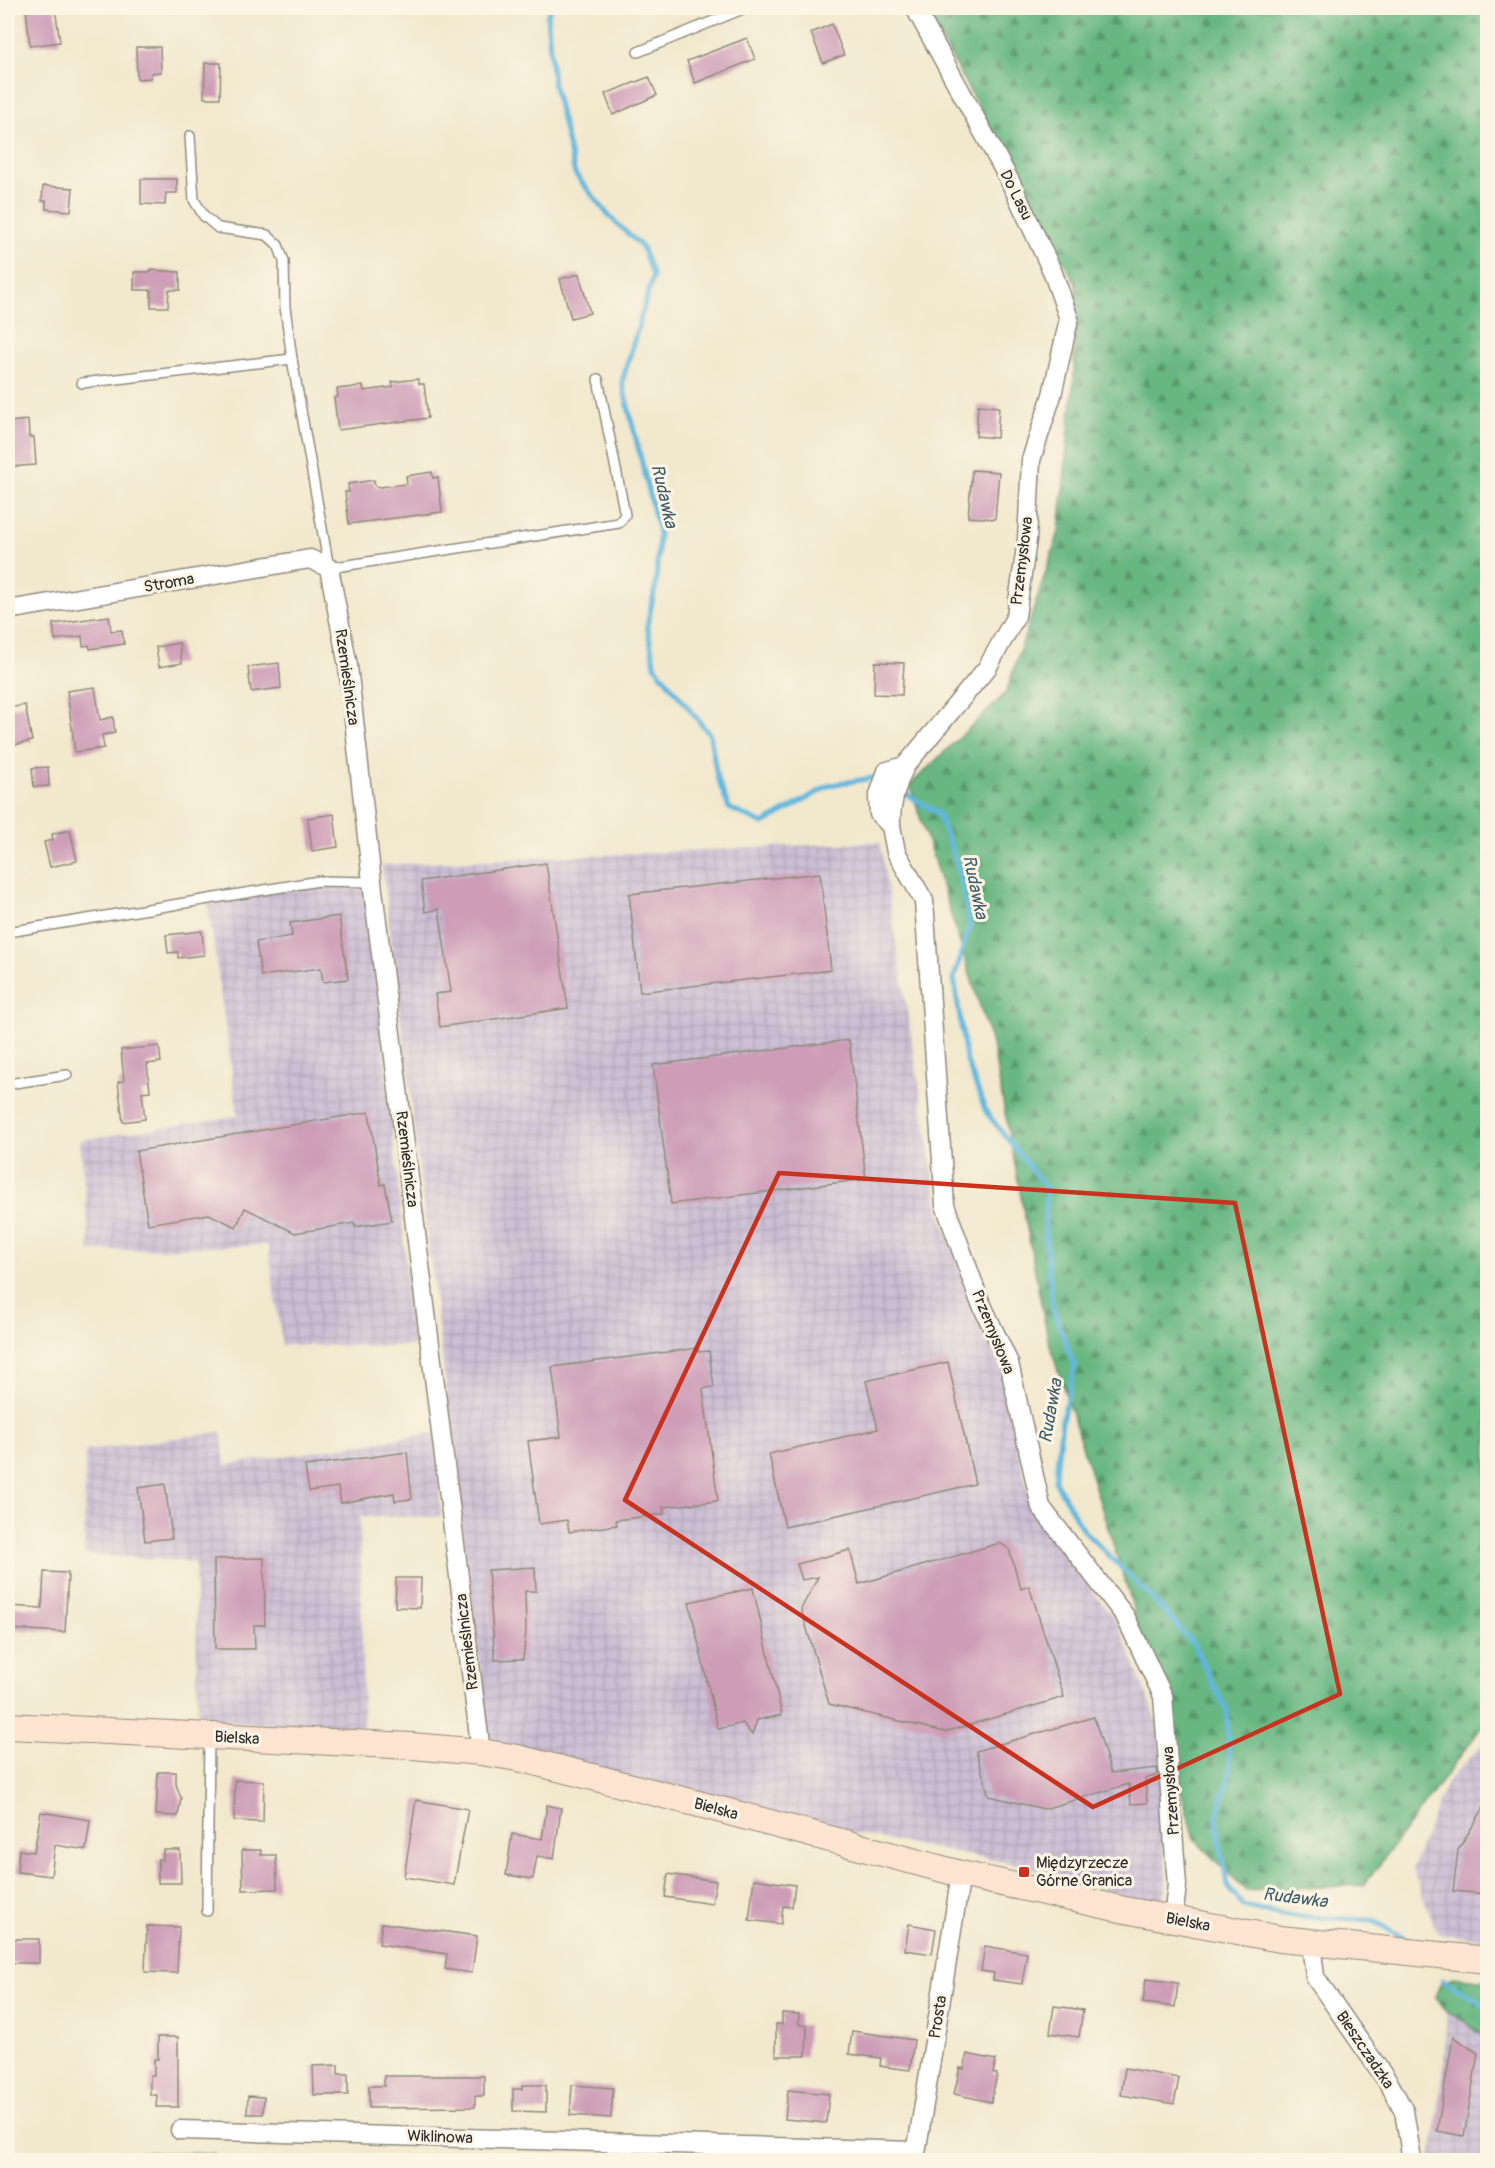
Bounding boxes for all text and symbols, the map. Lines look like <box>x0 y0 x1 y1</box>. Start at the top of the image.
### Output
street label: Do Lasu <box>995 167 1037 223</box>
water label: Rudawka <box>646 462 683 532</box>
street label: Przemysłowa <box>1007 516 1037 606</box>
street label: Stroma <box>142 569 196 597</box>
street label: Rzemieślnicza <box>330 628 364 726</box>
water label: Rudawka <box>957 853 993 923</box>
street label: Rzemieślnicza <box>391 1110 423 1208</box>
street label: Przemysłowa <box>967 1287 1019 1377</box>
water label: Rudawka <box>1034 1376 1068 1445</box>
street label: Rzemieślnicza <box>451 1593 483 1691</box>
street label: Bielska <box>214 1727 260 1749</box>
street label: Przemysłowa <box>1158 1746 1184 1836</box>
street label: Bielska <box>692 1794 740 1824</box>
place label: Międzyrzecze Górne Granica <box>1036 1853 1132 1891</box>
marker: Międzyrzecze Górne Granica <box>1017 1865 1031 1879</box>
water label: Rudawka <box>1261 1883 1330 1914</box>
street label: Bielska <box>1164 1908 1212 1936</box>
street label: Prosta <box>925 1994 951 2040</box>
street label: Bieszczadzka <box>1332 2007 1398 2093</box>
street label: Wiklinowa <box>407 2126 473 2148</box>

